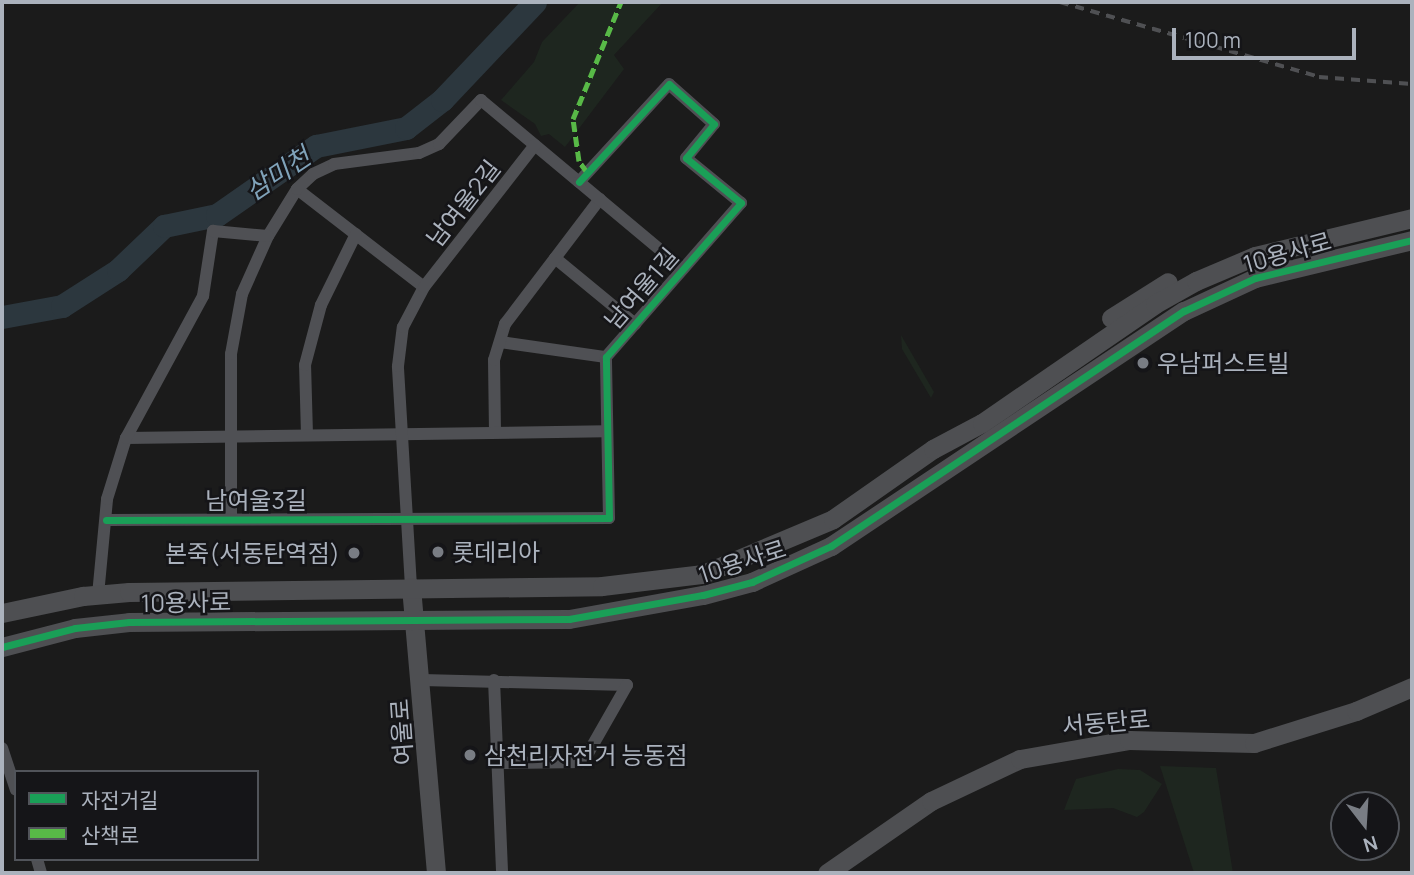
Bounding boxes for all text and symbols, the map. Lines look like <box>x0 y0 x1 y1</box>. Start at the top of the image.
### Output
scale bar <box>1176 14 1360 58</box>
text: 100 m <box>1185 26 1241 54</box>
water label: 삼미천 <box>240 141 316 207</box>
street label: 남여울2길 <box>420 154 506 252</box>
street label: 10용사로 <box>1240 226 1334 278</box>
street label: 남여울1길 <box>598 242 684 334</box>
place label: 우남퍼스트빌 <box>1157 349 1289 377</box>
marker: 우남퍼스트빌 <box>1135 355 1151 371</box>
street label: 남여울3길 <box>205 486 307 514</box>
street label: 10용사로 <box>695 533 789 589</box>
place label: 롯데리아 <box>452 538 540 566</box>
place label: 본죽(서동탄역점) <box>165 539 340 567</box>
marker: 롯데리아 <box>430 544 446 560</box>
marker: 본죽(서동탄역점) <box>346 545 362 561</box>
street label: 10용사로 <box>141 587 231 617</box>
street label: 여울로 <box>384 698 418 766</box>
street label: 서동탄로 <box>1061 704 1151 740</box>
place label: 삼천리자전거 능동점 <box>484 741 688 769</box>
marker: 삼천리자전거 능동점 <box>462 747 478 763</box>
legend <box>14 770 259 861</box>
text: 자전거길 <box>81 786 158 814</box>
north arrow <box>1330 791 1400 861</box>
text: 산책로 <box>81 821 139 849</box>
text: N <box>1360 830 1381 859</box>

